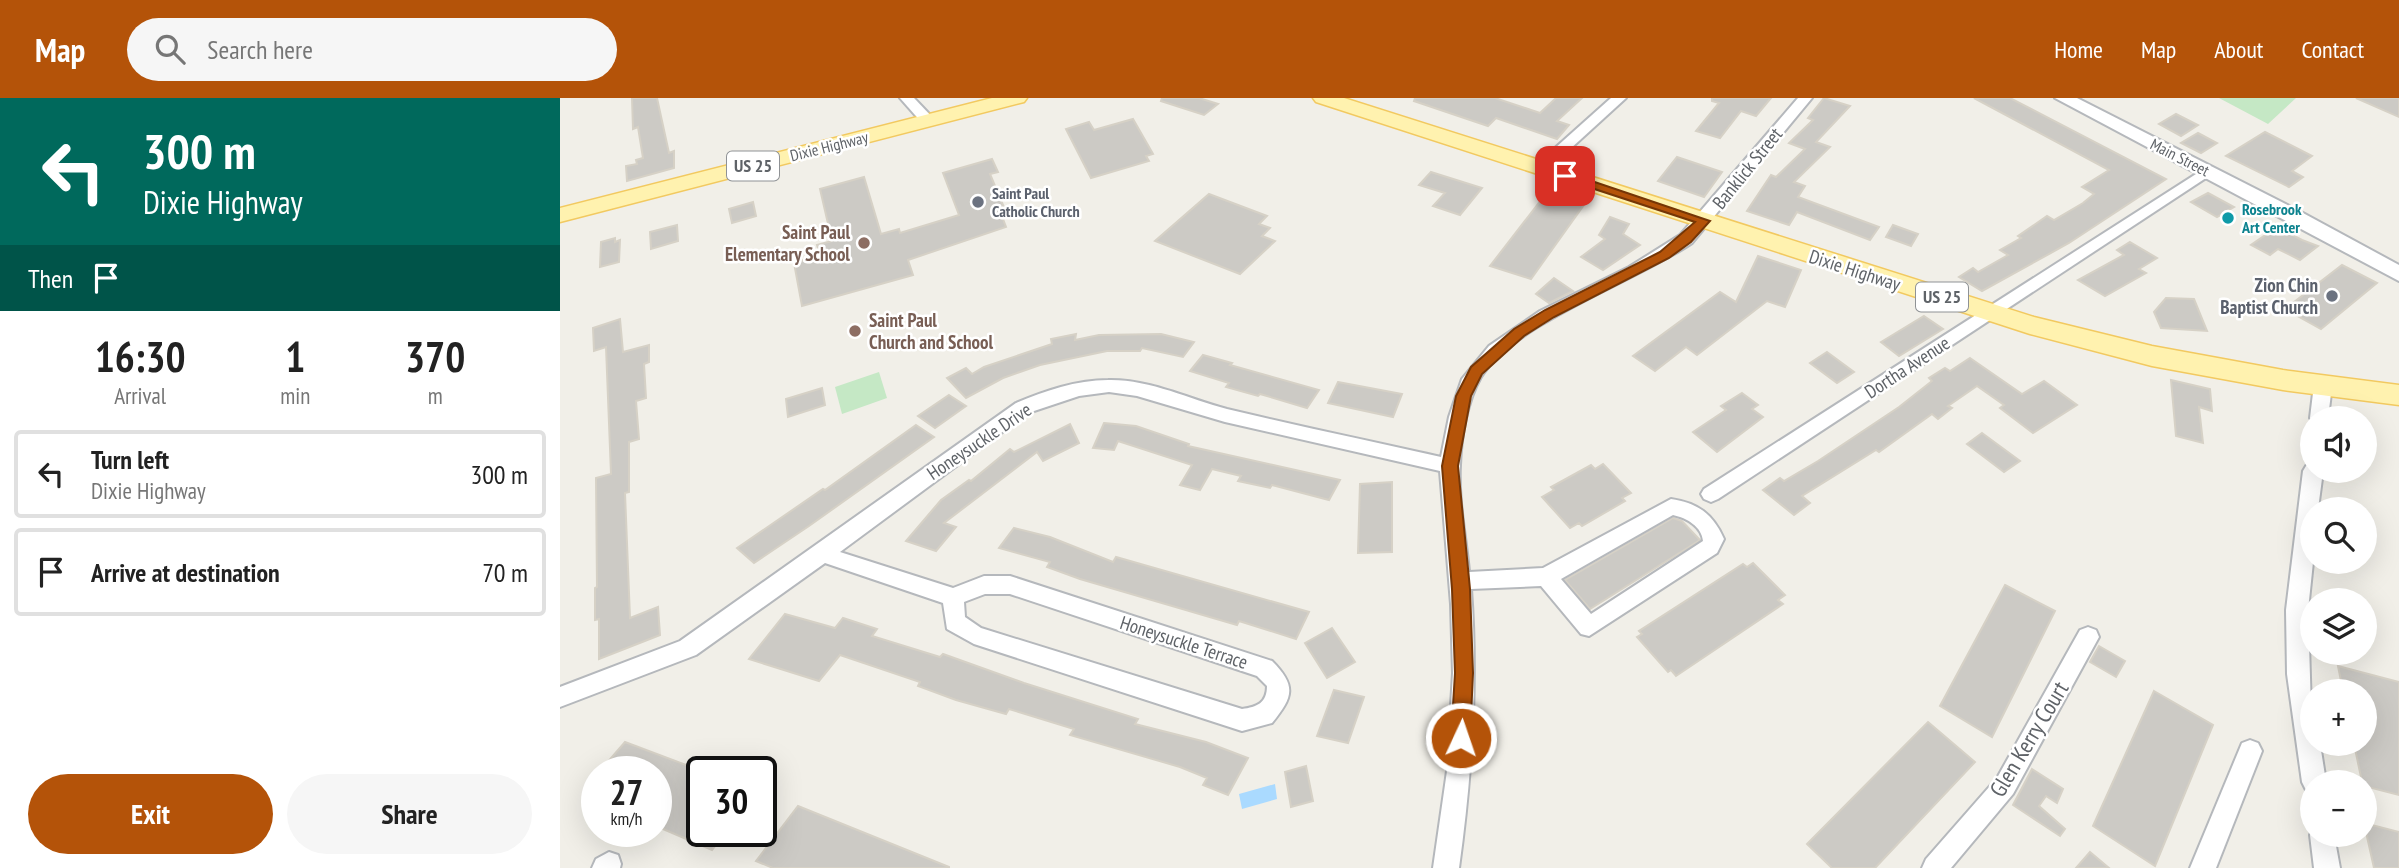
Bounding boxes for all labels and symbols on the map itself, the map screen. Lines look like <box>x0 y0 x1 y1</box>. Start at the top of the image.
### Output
street label: Banklick Street <box>1707 122 1788 214</box>
street label: Dixie Highway <box>788 127 870 165</box>
street label: Main Street <box>2147 134 2213 181</box>
pin <box>1535 146 1595 206</box>
road number: US 25 <box>727 152 779 180</box>
place label: Saint Paul Catholic Church <box>992 183 1080 221</box>
marker: Saint Paul Catholic Church <box>970 194 986 210</box>
place label: Rosebrook Art Center <box>2241 199 2302 237</box>
marker: Rosebrook Art Center <box>2220 210 2236 226</box>
place label: Saint Paul Elementary School <box>725 220 850 266</box>
marker: Saint Paul Elementary School <box>856 235 872 251</box>
street label: Dixie Highway <box>1806 244 1905 296</box>
place label: Zion Chin Baptist Church <box>2220 273 2318 319</box>
road number: US 25 <box>1916 282 1968 312</box>
marker: Zion Chin Baptist Church <box>2324 288 2340 304</box>
place label: Saint Paul Church and School <box>869 308 993 354</box>
marker: Saint Paul Church and School <box>847 323 863 339</box>
street label: Dortha Avenue <box>1860 331 1954 403</box>
street label: Honeysuckle Drive <box>922 397 1036 485</box>
street label: Honeysuckle Terrace <box>1117 610 1251 674</box>
street label: Glen Kerry Court <box>1983 675 2075 802</box>
position arrow <box>1424 701 1498 775</box>
speed limit sign: 30 <box>686 756 777 847</box>

